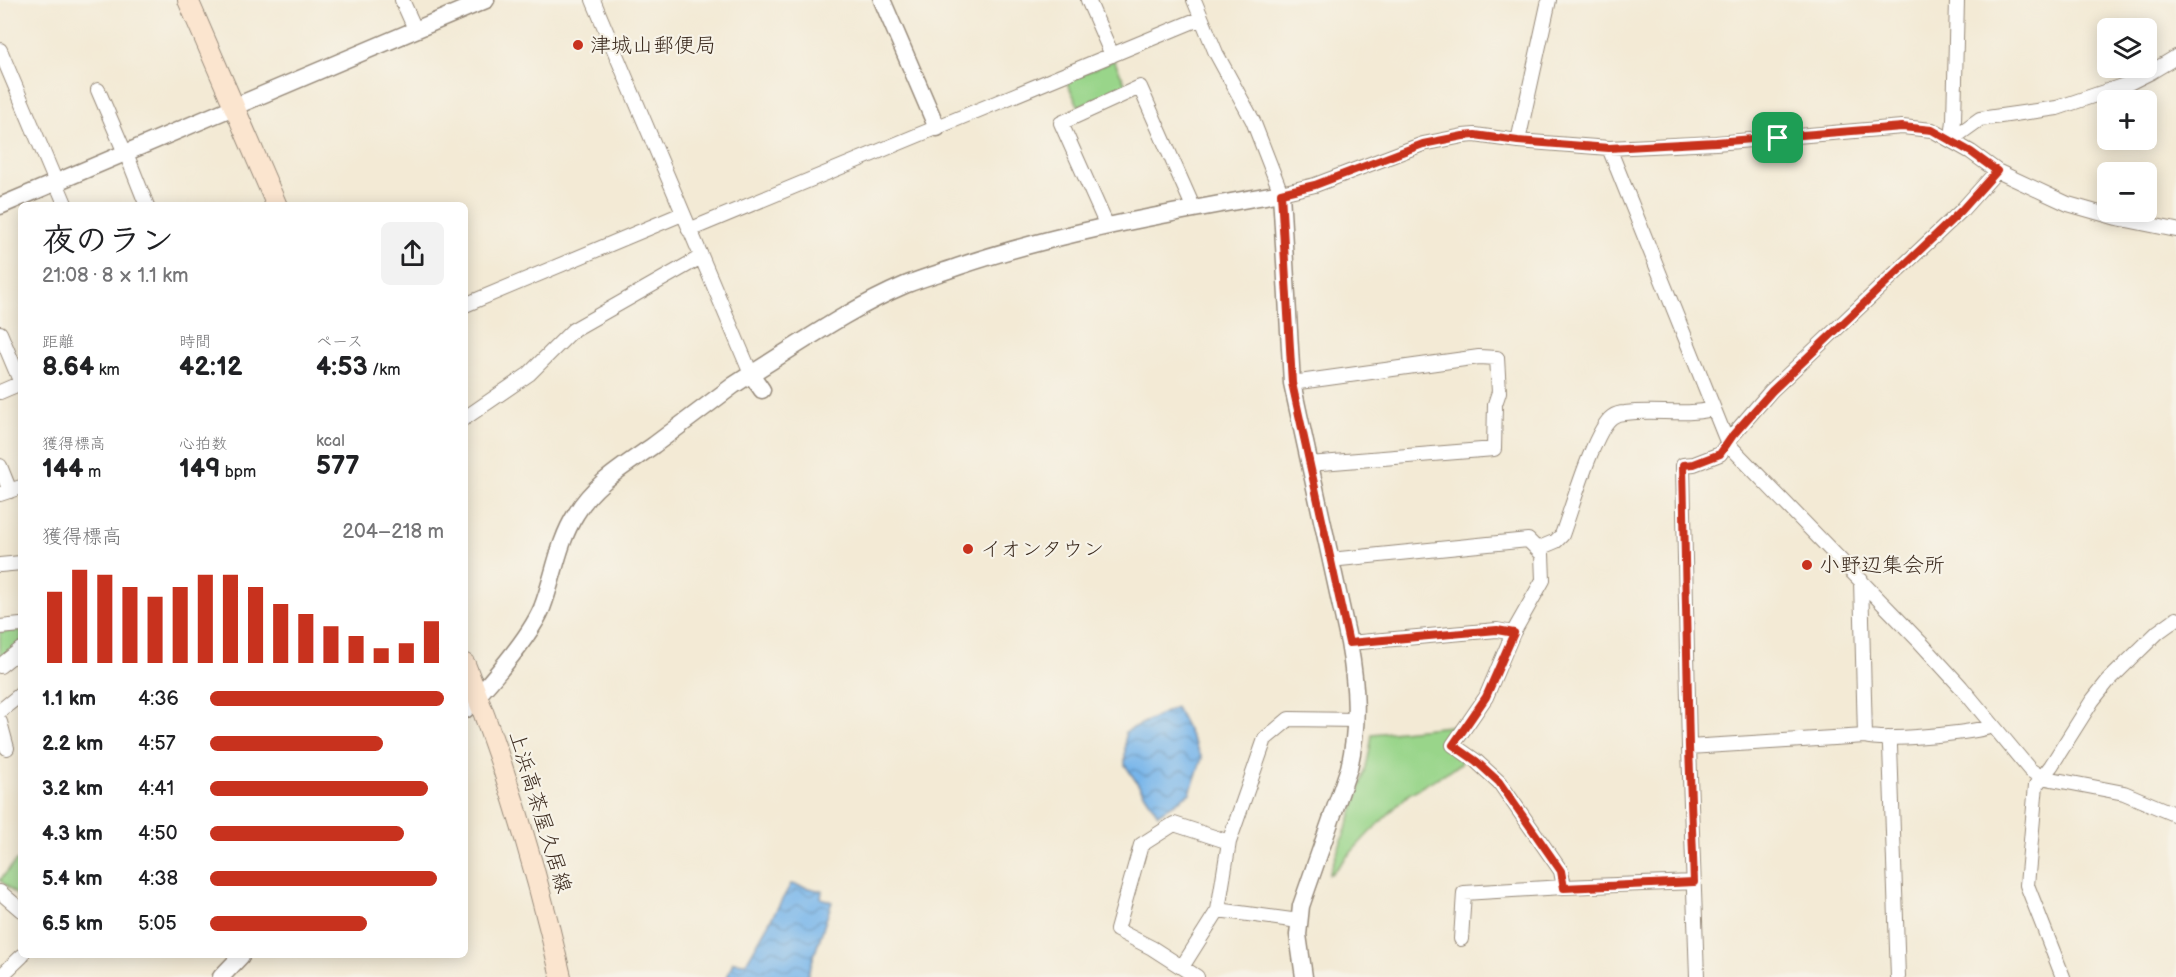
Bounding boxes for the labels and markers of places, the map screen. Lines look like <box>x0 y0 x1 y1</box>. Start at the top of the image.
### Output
place label: 津城山郵便局 <box>590 33 716 58</box>
marker: 津城山郵便局 <box>571 38 585 52</box>
pin <box>1752 112 1803 163</box>
place label: イオンタウン <box>980 537 1104 562</box>
marker: イオンタウン <box>961 542 975 556</box>
place label: 小野辺集会所 <box>1819 553 1945 578</box>
marker: 小野辺集会所 <box>1800 558 1814 572</box>

